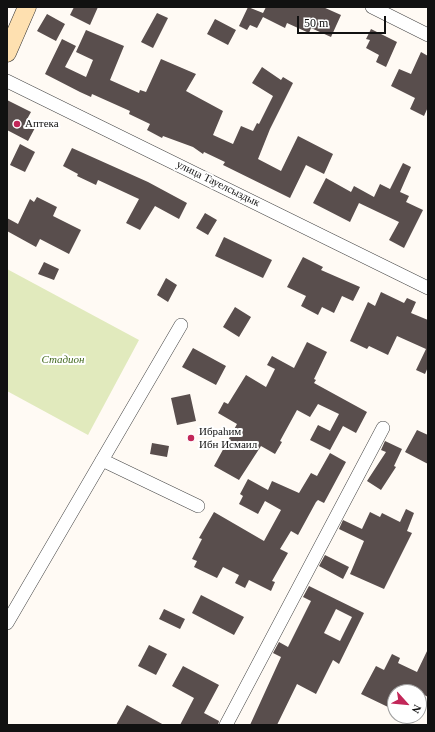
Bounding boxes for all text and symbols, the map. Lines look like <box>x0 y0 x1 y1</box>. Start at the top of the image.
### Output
scale bar <box>299 8 388 34</box>
text: 50 m <box>304 16 328 30</box>
place label: Аптека <box>25 117 59 131</box>
marker: Аптека <box>12 119 22 129</box>
street label: улица Тауелсыздык <box>174 158 262 210</box>
park label: Стадион <box>41 353 85 367</box>
place label: Ибраһим Ибн Исмаил <box>199 425 257 451</box>
marker: Ибраһим Ибн Исмаил <box>186 433 196 443</box>
north arrow <box>387 684 427 724</box>
text: N <box>410 703 424 715</box>

